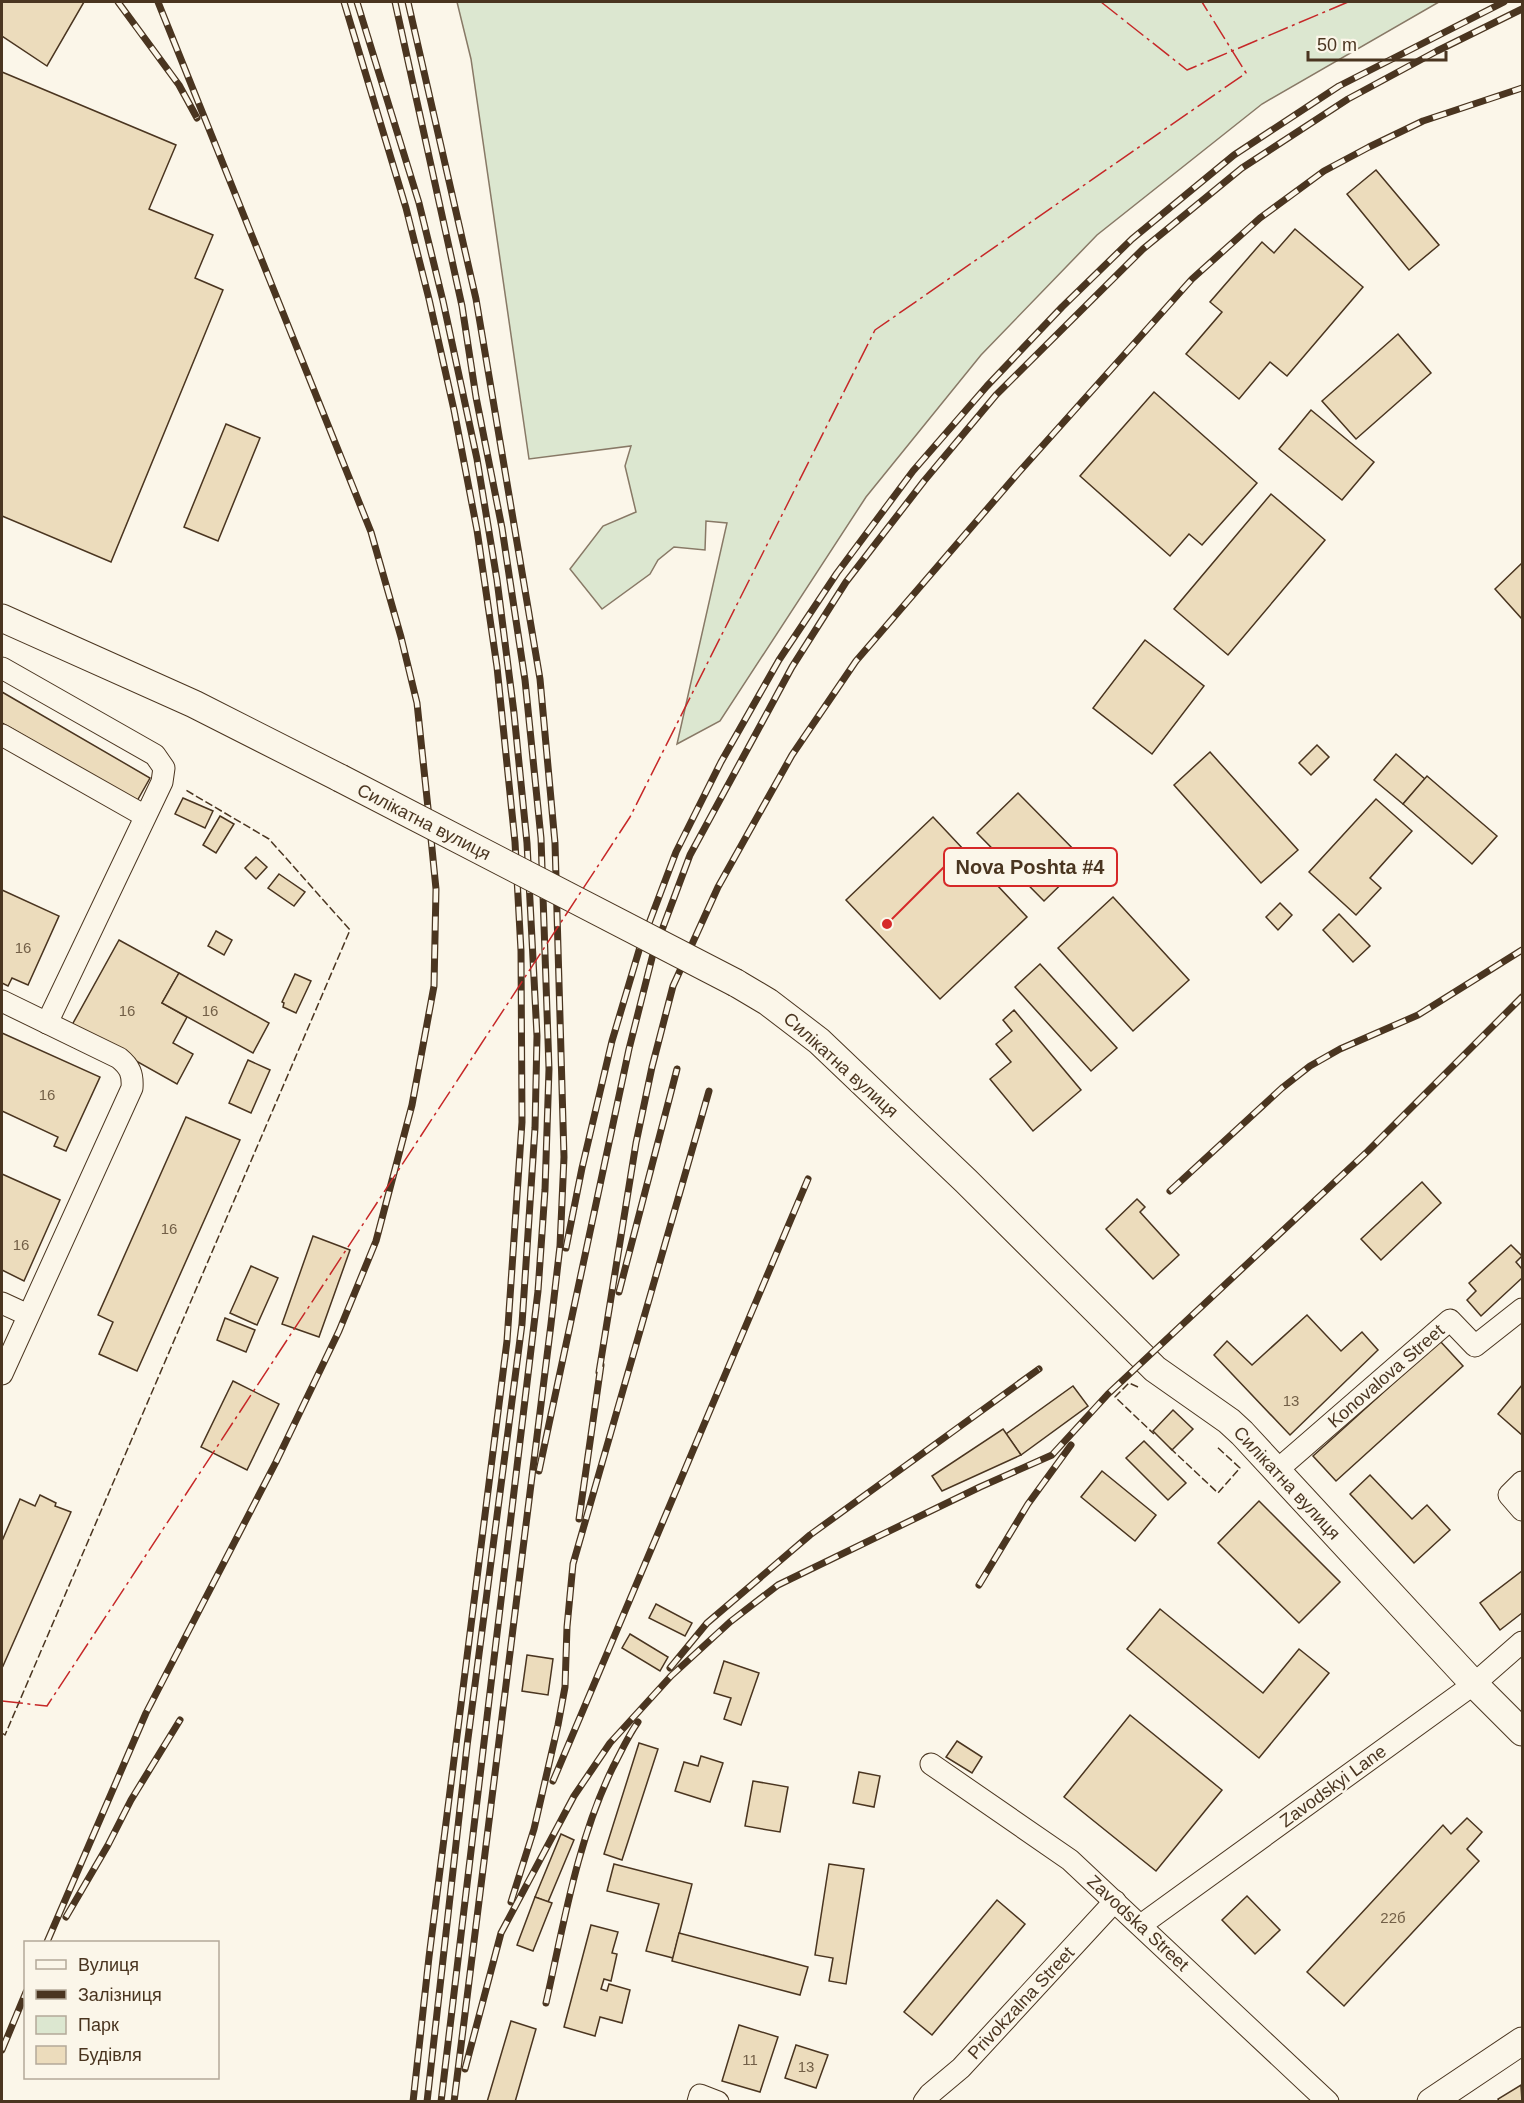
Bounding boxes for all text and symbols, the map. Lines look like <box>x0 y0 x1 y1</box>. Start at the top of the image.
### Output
scale bar <box>1308 24 1446 62</box>
text: 50 m <box>1317 35 1357 55</box>
street label: Силікатна вулиця <box>354 780 494 864</box>
callout: Nova Poshta #4 <box>944 848 1117 886</box>
text: Nova Poshta #4 <box>956 856 1105 878</box>
house number: 16 <box>15 939 31 956</box>
house number: 16 <box>119 1002 135 1019</box>
house number: 16 <box>202 1002 218 1019</box>
street label: Силікатна вулиця <box>780 1008 902 1122</box>
house number: 16 <box>39 1086 55 1103</box>
house number: 16 <box>161 1220 177 1237</box>
house number: 16 <box>13 1236 29 1253</box>
street label: Konovalova Street <box>1324 1320 1448 1432</box>
house number: 13 <box>1283 1392 1299 1409</box>
street label: Силікатна вулиця <box>1230 1422 1344 1544</box>
street label: Zavodskyi Lane <box>1276 1741 1390 1831</box>
street label: Zavodska Street <box>1083 1871 1193 1975</box>
house number: 22б <box>1380 1909 1406 1926</box>
legend <box>24 1941 219 2079</box>
street label: Privokzalna Street <box>964 1943 1078 2063</box>
text: Вулиця <box>78 1955 139 1975</box>
text: Залізниця <box>78 1985 162 2005</box>
text: Парк <box>78 2015 119 2035</box>
text: Будівля <box>78 2045 142 2065</box>
house number: 11 <box>742 2051 758 2068</box>
house number: 13 <box>798 2058 814 2075</box>

